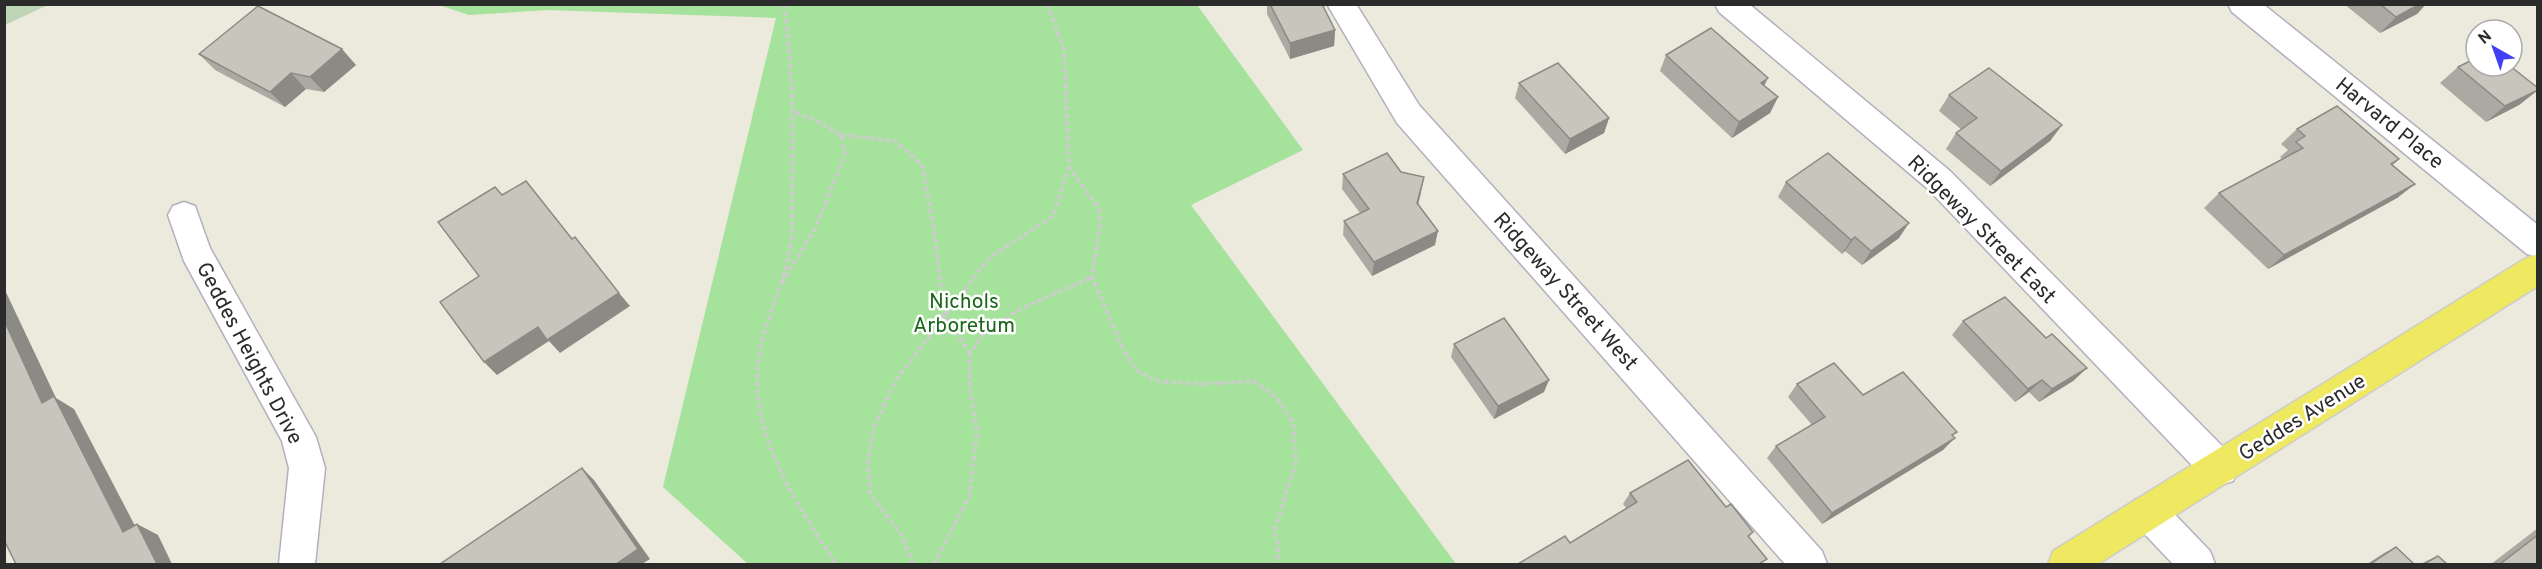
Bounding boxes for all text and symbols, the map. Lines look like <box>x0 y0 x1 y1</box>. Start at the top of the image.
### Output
north arrow <box>2464 18 2524 78</box>
text: N <box>2475 27 2496 49</box>
street label: Harvard Place <box>2329 72 2449 176</box>
street label: Ridgeway Street East <box>1901 150 2061 310</box>
street label: Ridgeway Street West <box>1487 207 1643 377</box>
street label: Geddes Heights Drive <box>189 258 308 449</box>
park label: Nichols Arboretum <box>913 289 1015 340</box>
street label: Geddes Avenue <box>2234 368 2371 468</box>

